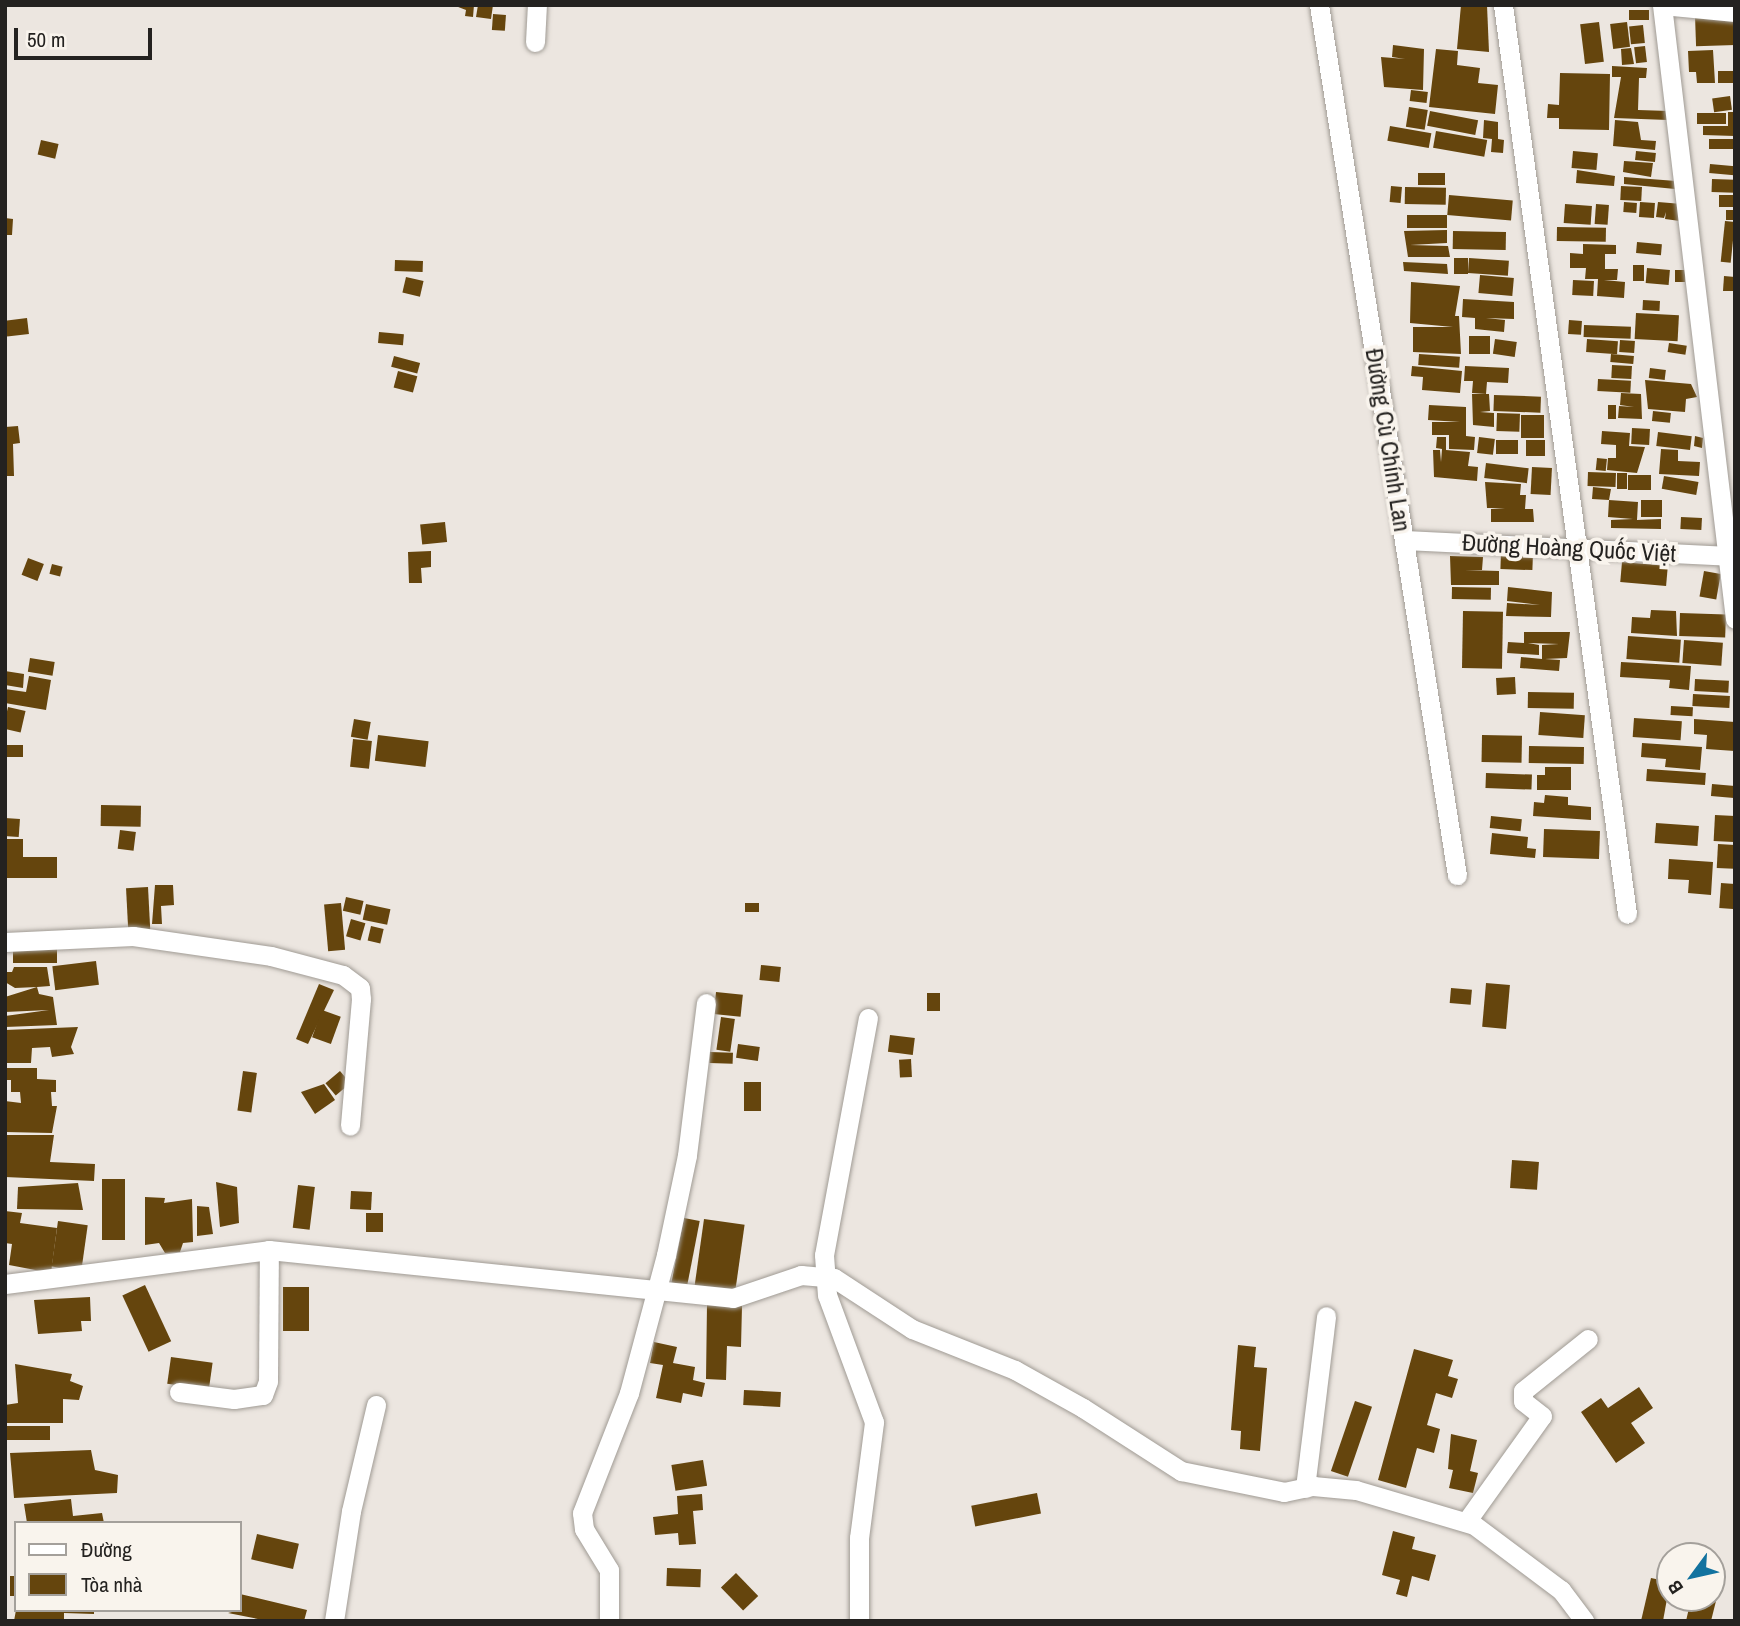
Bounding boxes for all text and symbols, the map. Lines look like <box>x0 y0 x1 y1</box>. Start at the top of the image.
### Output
scale bar <box>18 14 156 58</box>
text: 50 m <box>27 25 65 54</box>
street label: Đường Cù Chính Lan <box>1359 346 1417 534</box>
street label: Đường Hoàng Quốc Việt <box>1461 528 1677 568</box>
legend <box>14 1521 242 1612</box>
text: Đường <box>81 1535 132 1564</box>
north arrow <box>1656 1542 1726 1612</box>
text: Tòa nhà <box>81 1570 142 1599</box>
text: B <box>1661 1576 1689 1599</box>

